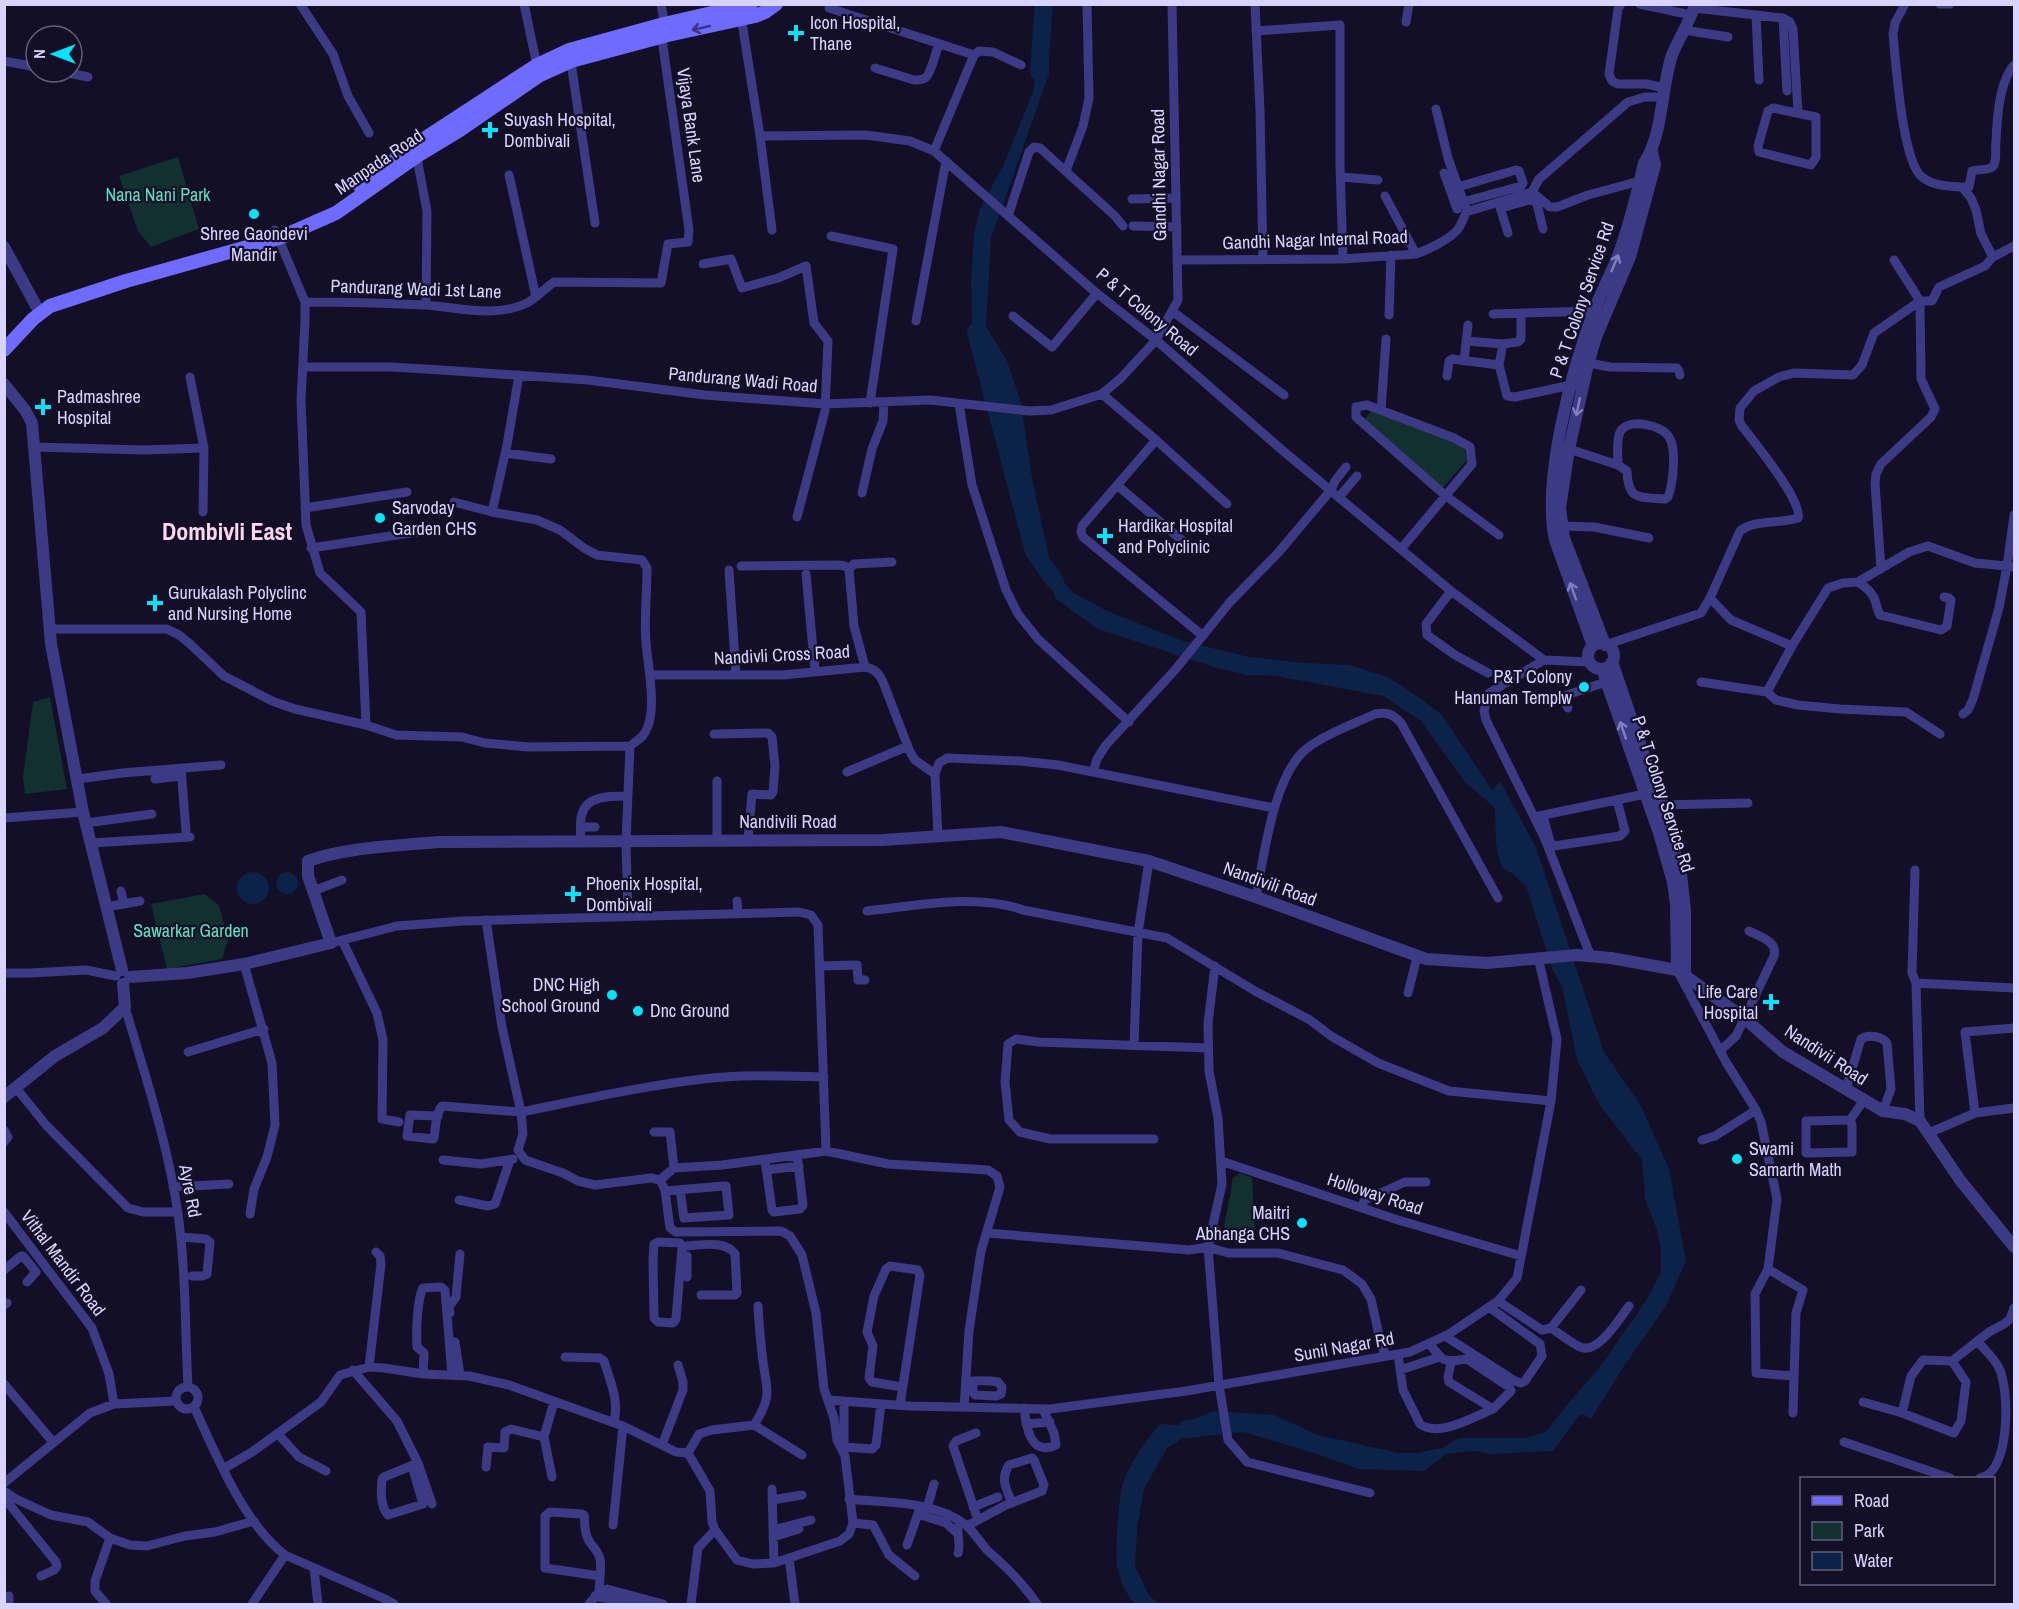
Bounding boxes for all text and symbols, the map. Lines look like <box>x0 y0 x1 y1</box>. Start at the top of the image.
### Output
place label: Icon Hospital, Thane <box>810 10 900 56</box>
one-way arrow <box>692 22 711 34</box>
north arrow <box>24 24 84 84</box>
marker: Icon Hospital, Thane <box>787 24 805 42</box>
text: N <box>28 49 50 59</box>
street label: Vijaya Bank Lane <box>671 66 712 184</box>
place label: Suyash Hospital, Dombivali <box>504 107 616 153</box>
street label: Gandhi Nagar Road <box>1145 109 1172 241</box>
marker: Suyash Hospital, Dombivali <box>481 121 499 139</box>
street label: Manpada Road <box>330 123 428 200</box>
park label: Nana Nani Park <box>105 182 211 207</box>
marker: Shree Gaondevi Mandir <box>247 207 261 221</box>
street label: P & T Colony Service Rd <box>1543 219 1620 381</box>
place label: Shree Gaondevi Mandir <box>200 221 308 267</box>
street label: Gandhi Nagar Internal Road <box>1222 224 1408 255</box>
one-way arrow <box>1610 254 1621 272</box>
street label: P & T Colony Road <box>1091 262 1203 362</box>
street label: Pandurang Wadi 1st Lane <box>330 273 502 304</box>
street label: Pandurang Wadi Road <box>667 361 819 398</box>
place label: Padmashree Hospital <box>57 384 141 430</box>
one-way arrow <box>1572 397 1583 417</box>
marker: Padmashree Hospital <box>34 398 52 416</box>
place label: Sarvoday Garden CHS <box>392 495 477 541</box>
marker: Sarvoday Garden CHS <box>373 511 387 525</box>
place label: Hardikar Hospital and Polyclinic <box>1118 513 1233 559</box>
district label: Dombivli East <box>162 515 293 547</box>
marker: Hardikar Hospital and Polyclinic <box>1096 527 1114 545</box>
place label: Gurukalash Polyclinc and Nursing Home <box>168 580 307 626</box>
one-way arrow <box>1567 583 1578 601</box>
marker: Gurukalash Polyclinc and Nursing Home <box>146 594 164 612</box>
street label: Nandivli Cross Road <box>713 638 851 671</box>
place label: P&T Colony Hanuman Templw <box>1454 664 1573 710</box>
marker: P&T Colony Hanuman Templw <box>1577 680 1591 694</box>
street label: P & T Colony Service Rd <box>1626 712 1701 875</box>
one-way arrow <box>1617 721 1628 740</box>
street label: Nandivili Road <box>739 809 837 834</box>
street label: Nandivili Road <box>1220 855 1320 912</box>
place label: Phoenix Hospital, Dombivali <box>586 871 703 917</box>
marker: Phoenix Hospital, Dombivali <box>564 885 582 903</box>
park label: Sawarkar Garden <box>133 918 249 943</box>
place label: DNC High School Ground <box>502 972 600 1018</box>
place label: Life Care Hospital <box>1697 979 1758 1025</box>
marker: DNC High School Ground <box>605 988 619 1002</box>
marker: Life Care Hospital <box>1762 993 1780 1011</box>
place label: Dnc Ground <box>650 998 730 1023</box>
marker: Dnc Ground <box>631 1004 645 1018</box>
street label: Nandivii Road <box>1780 1018 1873 1091</box>
place label: Swami Samarth Math <box>1749 1136 1842 1182</box>
marker: Swami Samarth Math <box>1730 1152 1744 1166</box>
street label: Ayre Rd <box>173 1161 208 1219</box>
street label: Holloway Road <box>1324 1166 1426 1221</box>
place label: Maitri Abhanga CHS <box>1195 1200 1290 1246</box>
street label: Vithal Mandir Road <box>15 1204 112 1321</box>
marker: Maitri Abhanga CHS <box>1295 1216 1309 1230</box>
street label: Sunil Nagar Rd <box>1292 1325 1396 1368</box>
legend <box>1800 1477 1995 1585</box>
text: Road <box>1854 1488 1889 1513</box>
text: Park <box>1854 1518 1885 1543</box>
text: Water <box>1854 1548 1893 1573</box>

